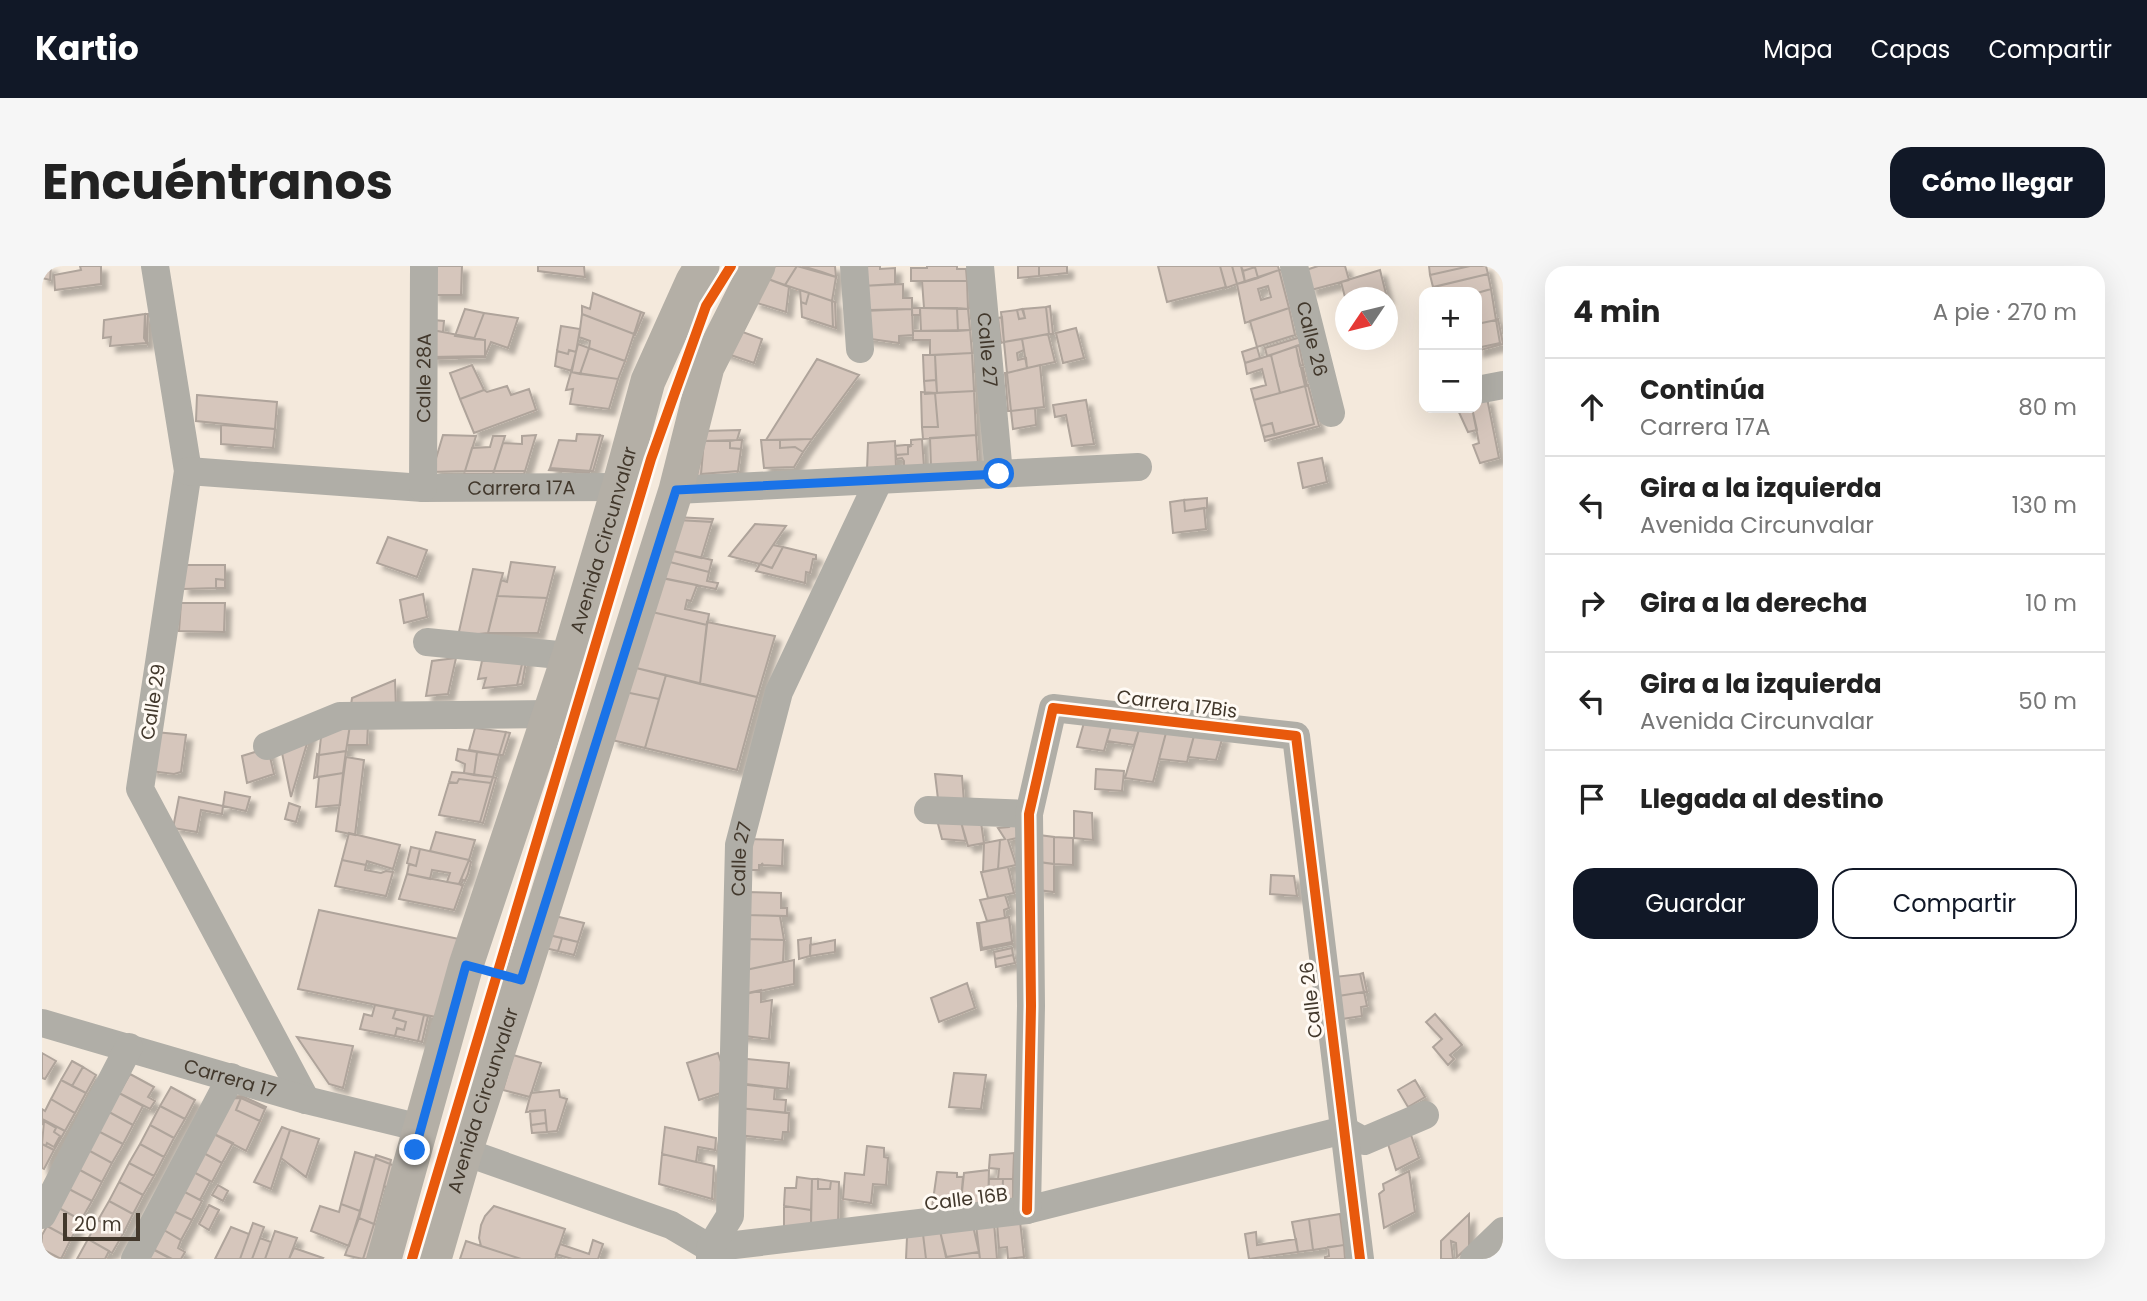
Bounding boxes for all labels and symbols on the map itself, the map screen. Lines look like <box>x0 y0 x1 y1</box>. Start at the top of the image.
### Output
north arrow <box>1335 287 1398 350</box>
street label: Calle 26 <box>1290 298 1335 379</box>
street label: Calle 27 <box>971 311 1005 388</box>
street label: Calle 28A <box>410 333 437 423</box>
street label: Avenida Circunvalar <box>563 443 643 636</box>
route start <box>983 458 1014 489</box>
street label: Carrera 17A <box>467 474 576 501</box>
street label: Calle 29 <box>134 662 172 742</box>
street label: Carrera 17Bis <box>1115 683 1239 725</box>
street label: Calle 27 <box>724 819 758 897</box>
street label: Calle 26 <box>1293 960 1329 1040</box>
street label: Avenida Circunvalar <box>440 1004 525 1196</box>
street label: Carrera 17 <box>181 1052 280 1104</box>
route end <box>399 1134 430 1165</box>
street label: Calle 16B <box>923 1181 1009 1217</box>
scale bar <box>63 1210 140 1242</box>

